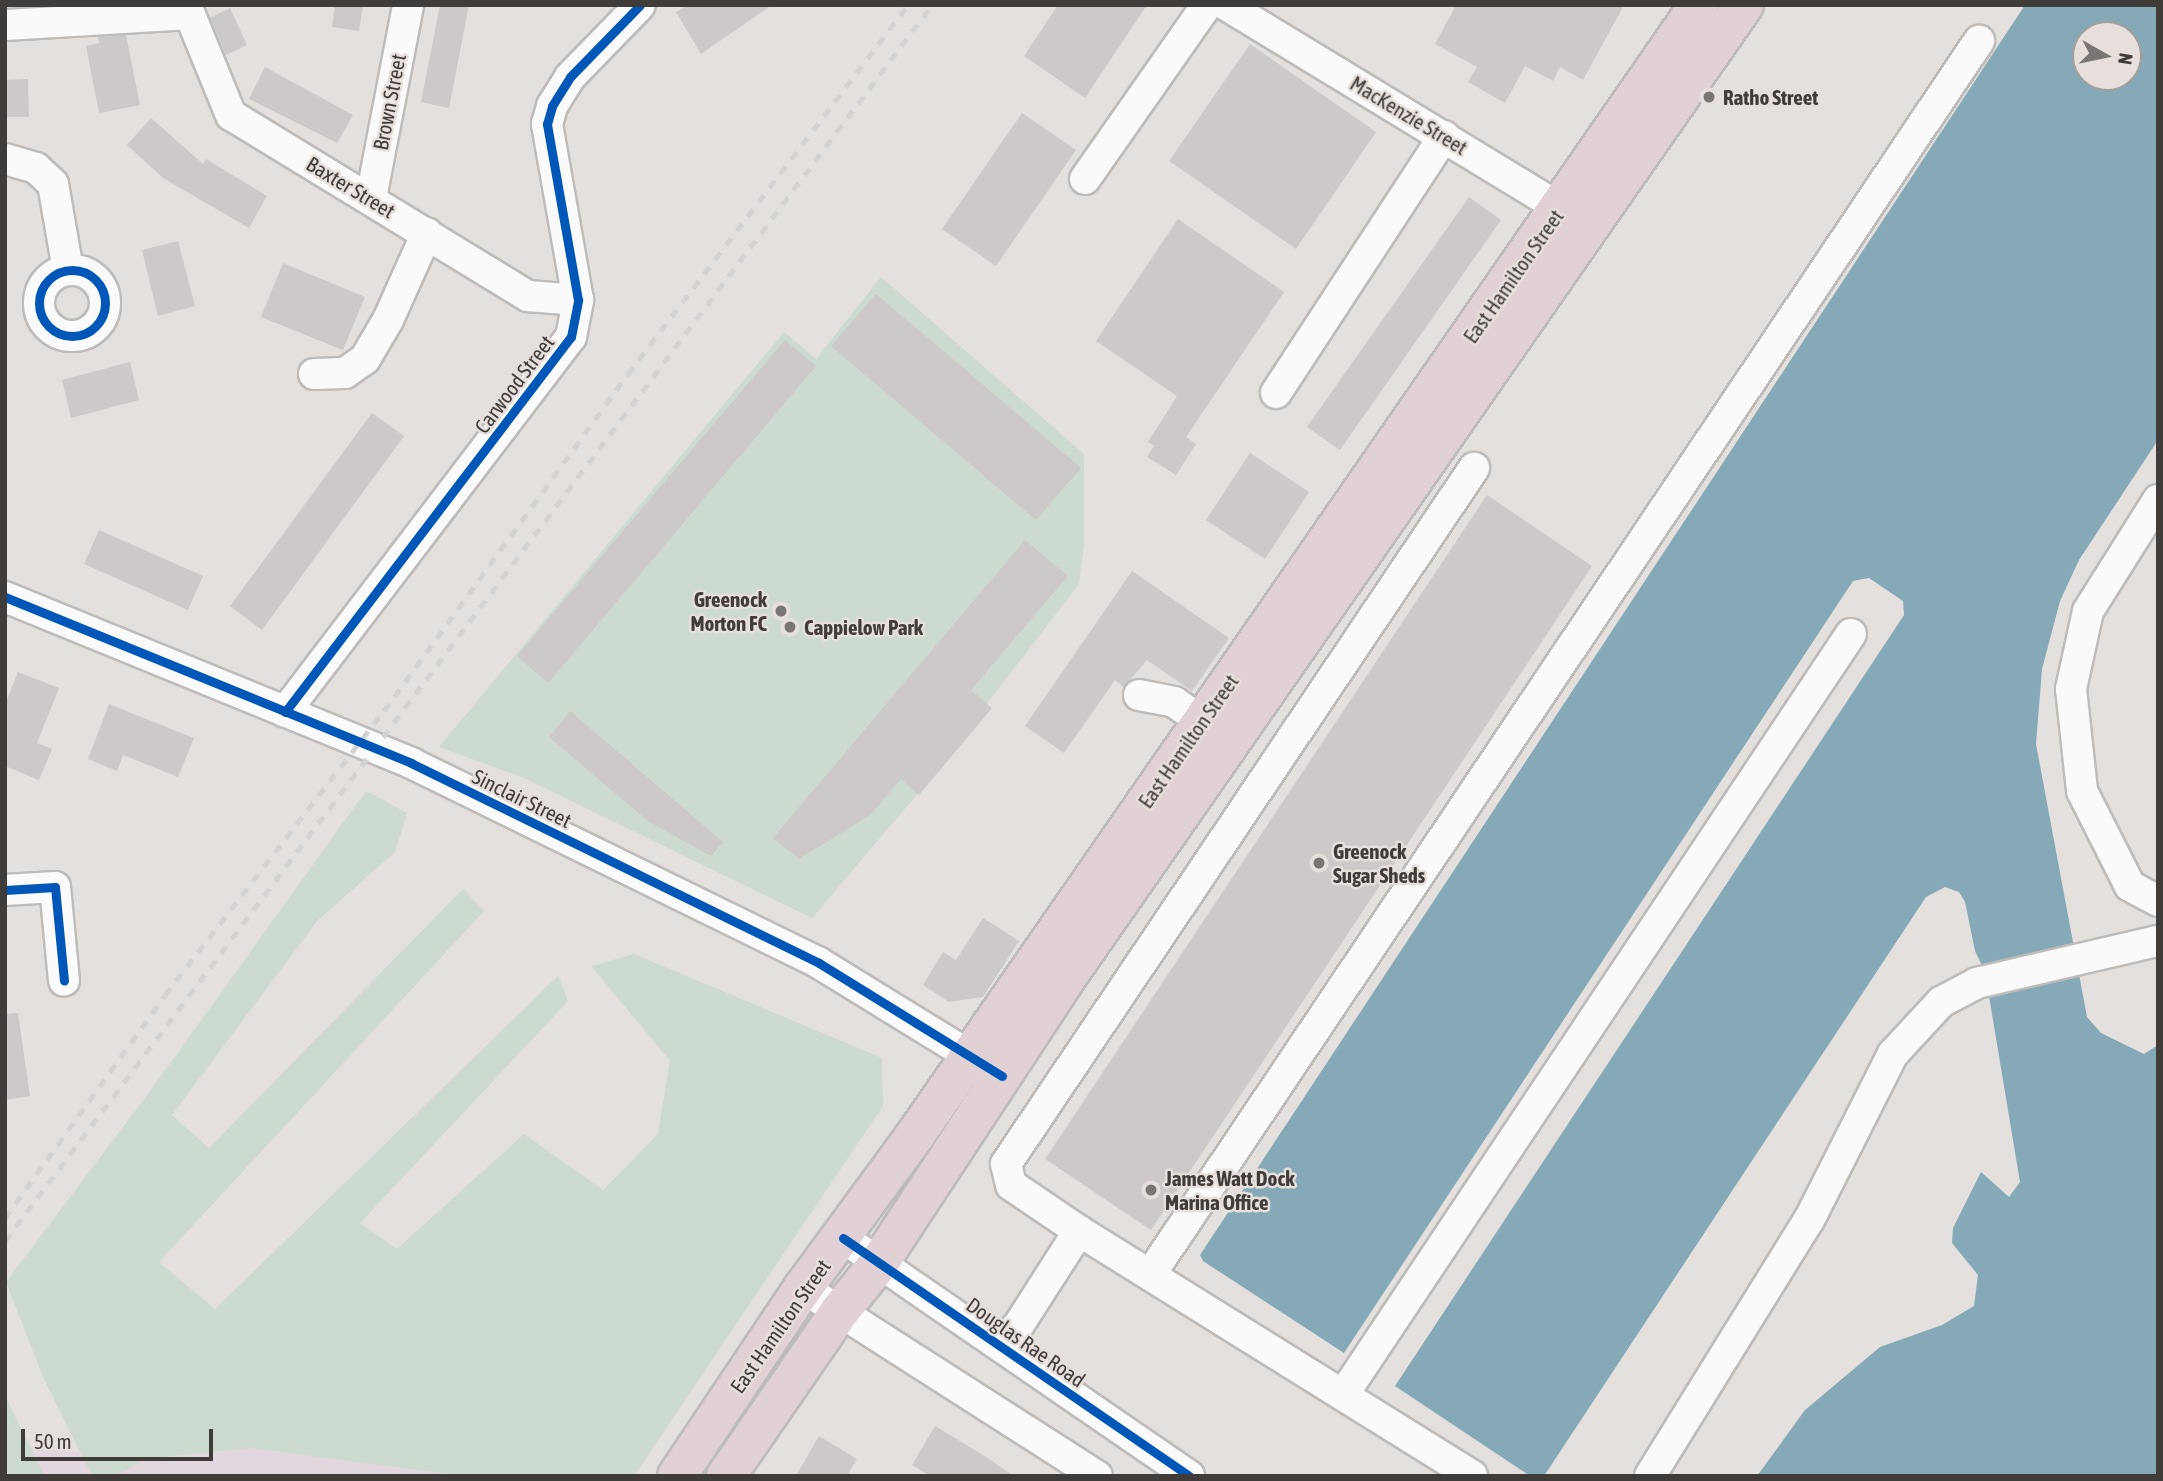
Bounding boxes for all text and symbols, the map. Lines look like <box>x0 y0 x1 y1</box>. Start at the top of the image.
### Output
north arrow <box>2072 21 2142 91</box>
street label: Brown Street <box>367 52 411 152</box>
text: N <box>2114 52 2138 66</box>
street label: MacKenzie Street <box>1346 70 1472 160</box>
place label: Ratho Street <box>1723 84 1818 110</box>
marker: Ratho Street <box>1701 89 1717 105</box>
street label: Baxter Street <box>302 151 400 223</box>
street label: East Hamilton Street <box>1458 204 1568 348</box>
street label: Carwood Street <box>469 330 559 438</box>
place label: Greenock Morton FC <box>690 586 767 636</box>
marker: Greenock Morton FC <box>773 603 789 619</box>
place label: Cappielow Park <box>804 614 923 640</box>
marker: Cappielow Park <box>782 619 798 635</box>
street label: East Hamilton Street <box>1133 669 1243 813</box>
street label: Sinclair Street <box>468 763 576 833</box>
place label: Greenock Sugar Sheds <box>1333 838 1425 888</box>
marker: Greenock Sugar Sheds <box>1311 855 1327 871</box>
place label: James Watt Dock Marina Office <box>1165 1165 1294 1215</box>
marker: James Watt Dock Marina Office <box>1143 1182 1159 1198</box>
street label: East Hamilton Street <box>725 1254 835 1398</box>
street label: Douglas Rae Road <box>962 1292 1090 1392</box>
scale bar <box>24 1414 217 1458</box>
text: 50 m <box>34 1429 72 1453</box>

